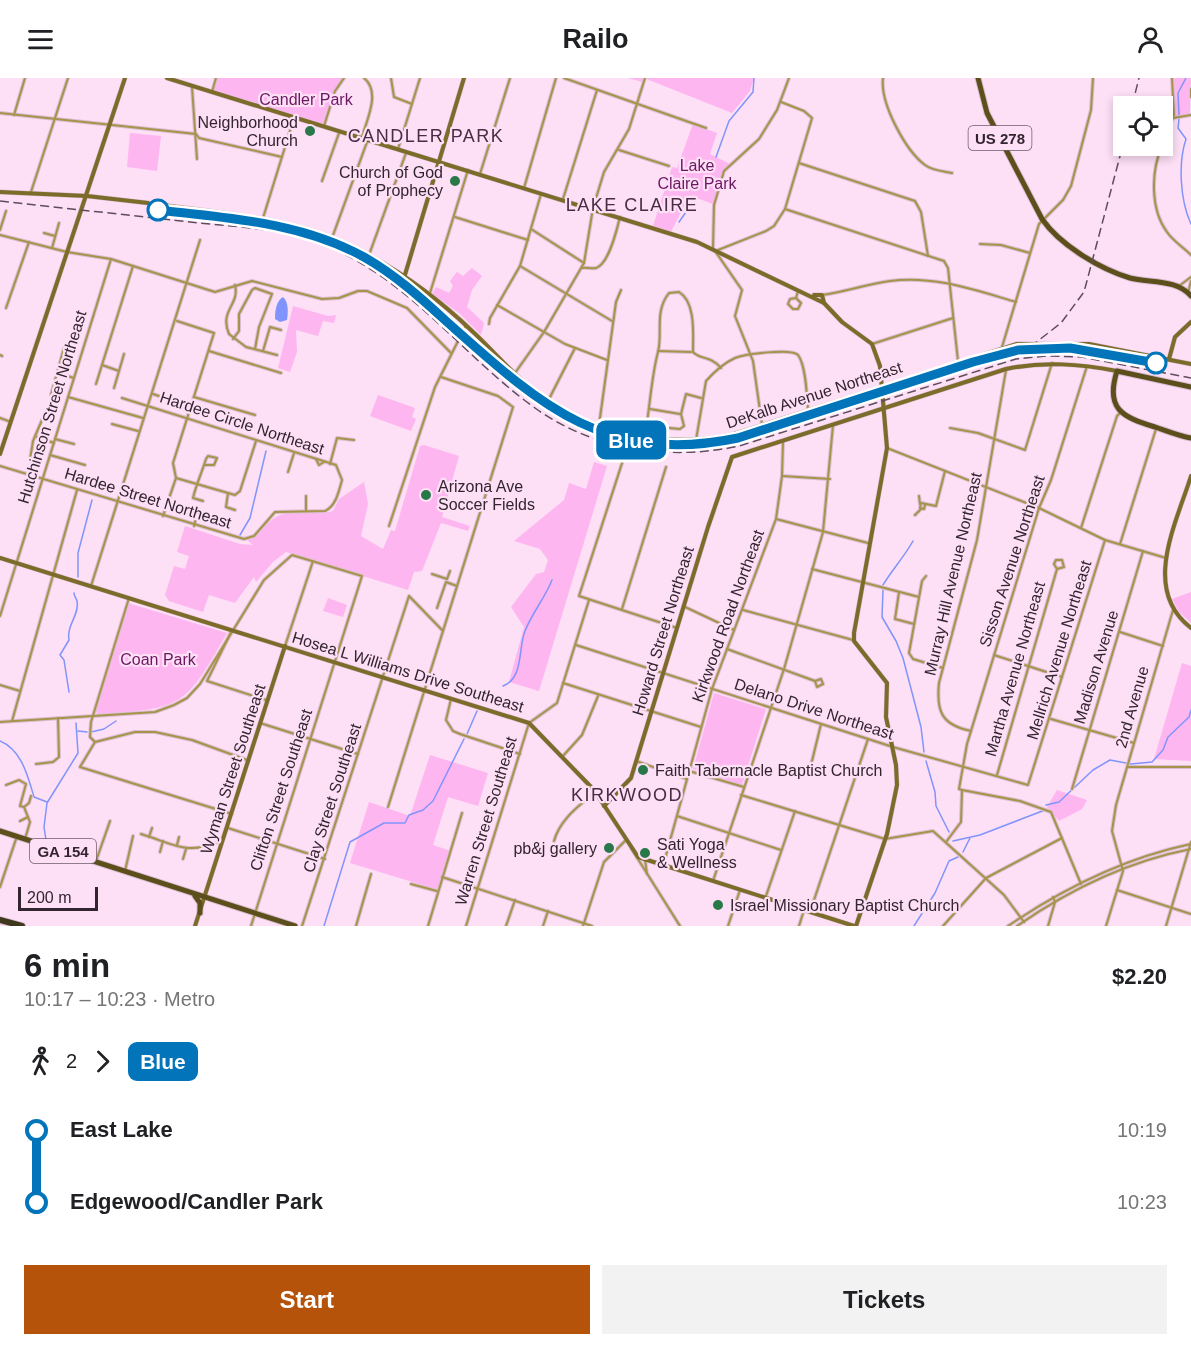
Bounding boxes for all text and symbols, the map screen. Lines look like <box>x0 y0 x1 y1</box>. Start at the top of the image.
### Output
icon: menu <box>24 23 57 56</box>
icon: person <box>1134 23 1167 56</box>
text: Railo <box>562 24 629 54</box>
park label: Candler Park <box>259 91 354 108</box>
map controls <box>1113 96 1173 156</box>
button: locate <box>1113 96 1173 156</box>
place label: Neighborhood Church <box>197 114 298 149</box>
marker: Neighborhood Church <box>303 124 317 138</box>
district label: CANDLER PARK <box>348 126 504 146</box>
road number: US 278 <box>968 126 1032 150</box>
park label: Lake Claire Park <box>657 157 738 192</box>
place label: Church of God of Prophecy <box>339 164 443 199</box>
marker: Church of God of Prophecy <box>448 174 462 188</box>
district label: LAKE CLAIRE <box>566 195 698 215</box>
unlabelled marker <box>147 199 169 221</box>
street label: Hutchinson Street Northeast <box>14 308 90 506</box>
unlabelled marker <box>1145 352 1167 374</box>
street label: DeKalb Avenue Northeast <box>724 358 905 431</box>
street label: Hardee Circle Northeast <box>158 388 327 458</box>
line badge: Blue <box>589 420 673 460</box>
text: Blue <box>608 429 654 452</box>
street label: Hardee Street Northeast <box>63 465 234 532</box>
street label: Murray Hill Avenue Northeast <box>921 470 985 677</box>
street label: Sisson Avenue Northeast <box>976 473 1048 649</box>
place label: Arizona Ave Soccer Fields <box>438 478 535 513</box>
marker: Arizona Ave Soccer Fields <box>419 488 433 502</box>
street label: Kirkwood Road Northeast <box>689 527 767 705</box>
street label: Howard Street Northeast <box>629 544 697 718</box>
street label: Mellrich Avenue Northeast <box>1024 558 1095 742</box>
street label: Martha Avenue Northeast <box>982 579 1048 758</box>
street label: Madison Avenue <box>1071 608 1121 726</box>
street label: Hosea L Williams Drive Southeast <box>290 629 526 716</box>
park label: Coan Park <box>120 651 197 668</box>
street label: 2nd Avenue <box>1112 664 1152 750</box>
street label: Delano Drive Northeast <box>732 675 896 743</box>
street label: Wyman Street Southeast <box>197 681 269 856</box>
street label: Clifton Street Southeast <box>247 706 315 873</box>
street label: Clay Street Southeast <box>300 721 364 875</box>
street label: Warren Street Southeast <box>452 734 520 907</box>
place label: Faith Tabernacle Baptist Church <box>655 762 882 779</box>
marker: Faith Tabernacle Baptist Church <box>636 763 650 777</box>
district label: KIRKWOOD <box>571 785 683 805</box>
place label: Sati Yoga & Wellness <box>657 836 737 871</box>
road number: GA 154 <box>30 839 96 863</box>
place label: pb&j gallery <box>513 840 597 857</box>
marker: pb&j gallery <box>602 841 616 855</box>
marker: Sati Yoga & Wellness <box>638 846 652 860</box>
scale bar <box>18 884 98 912</box>
text: 200 m <box>27 889 71 906</box>
place label: Israel Missionary Baptist Church <box>730 897 959 914</box>
marker: Israel Missionary Baptist Church <box>711 898 725 912</box>
text: 6 min <box>24 947 110 984</box>
text: $2.20 <box>1112 964 1167 989</box>
text: 10:17 – 10:23 · Metro <box>24 988 215 1010</box>
icon: walk <box>24 1045 57 1078</box>
icon: forward <box>86 1045 119 1078</box>
text: 2 <box>66 1050 77 1072</box>
text: Blue <box>140 1050 186 1073</box>
text: East Lake <box>70 1117 173 1142</box>
text: 10:19 <box>1117 1119 1167 1141</box>
text: Edgewood/Candler Park <box>70 1189 323 1214</box>
text: 10:23 <box>1117 1191 1167 1213</box>
button: Start <box>24 1265 590 1334</box>
button: Tickets <box>602 1265 1167 1334</box>

